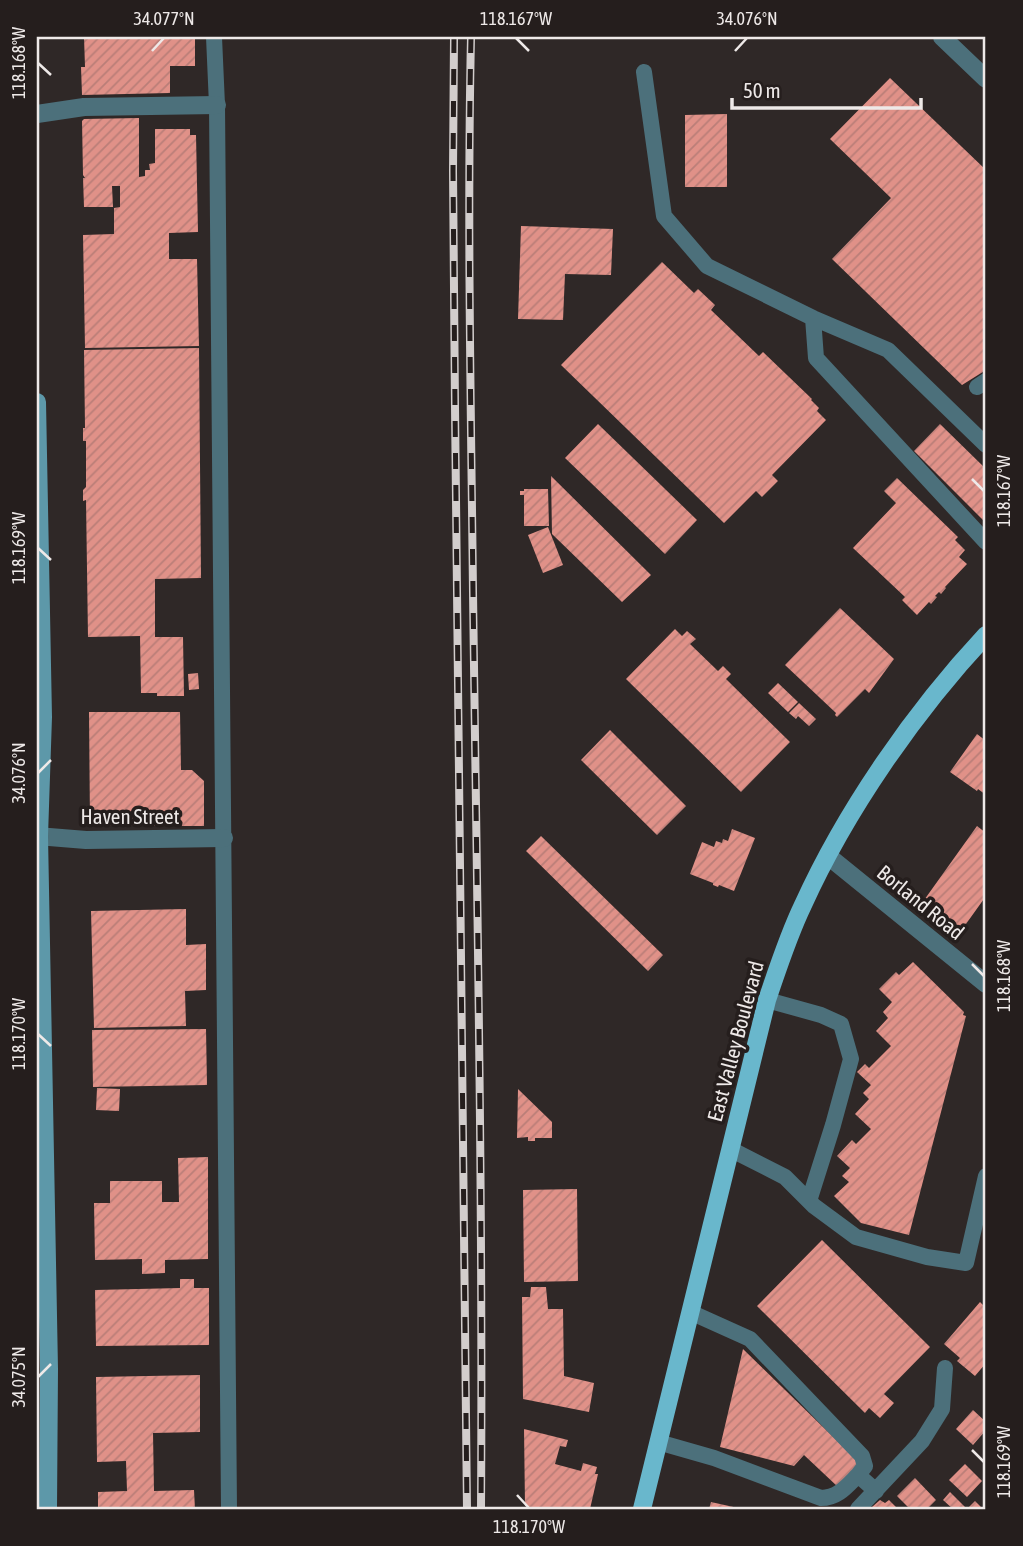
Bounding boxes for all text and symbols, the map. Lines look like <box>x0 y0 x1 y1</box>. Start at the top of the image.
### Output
text: 34.077°N <box>133 8 195 29</box>
text: 118.167°W <box>480 8 552 29</box>
text: 34.076°N <box>716 8 778 29</box>
text: 118.168°W <box>8 27 29 99</box>
scale bar <box>732 66 922 110</box>
text: 50 m <box>743 78 781 102</box>
text: 118.167°W <box>993 455 1014 527</box>
text: 118.169°W <box>8 512 29 584</box>
text: 34.076°N <box>8 742 29 804</box>
street label: Haven Street <box>80 804 180 828</box>
street label: Borland Road <box>873 860 969 944</box>
text: 118.168°W <box>993 940 1014 1012</box>
street label: East Valley Boulevard <box>702 958 768 1124</box>
text: 118.170°W <box>8 998 29 1070</box>
text: 34.075°N <box>8 1346 29 1408</box>
text: 118.169°W <box>993 1426 1014 1498</box>
text: 118.170°W <box>493 1516 565 1537</box>

